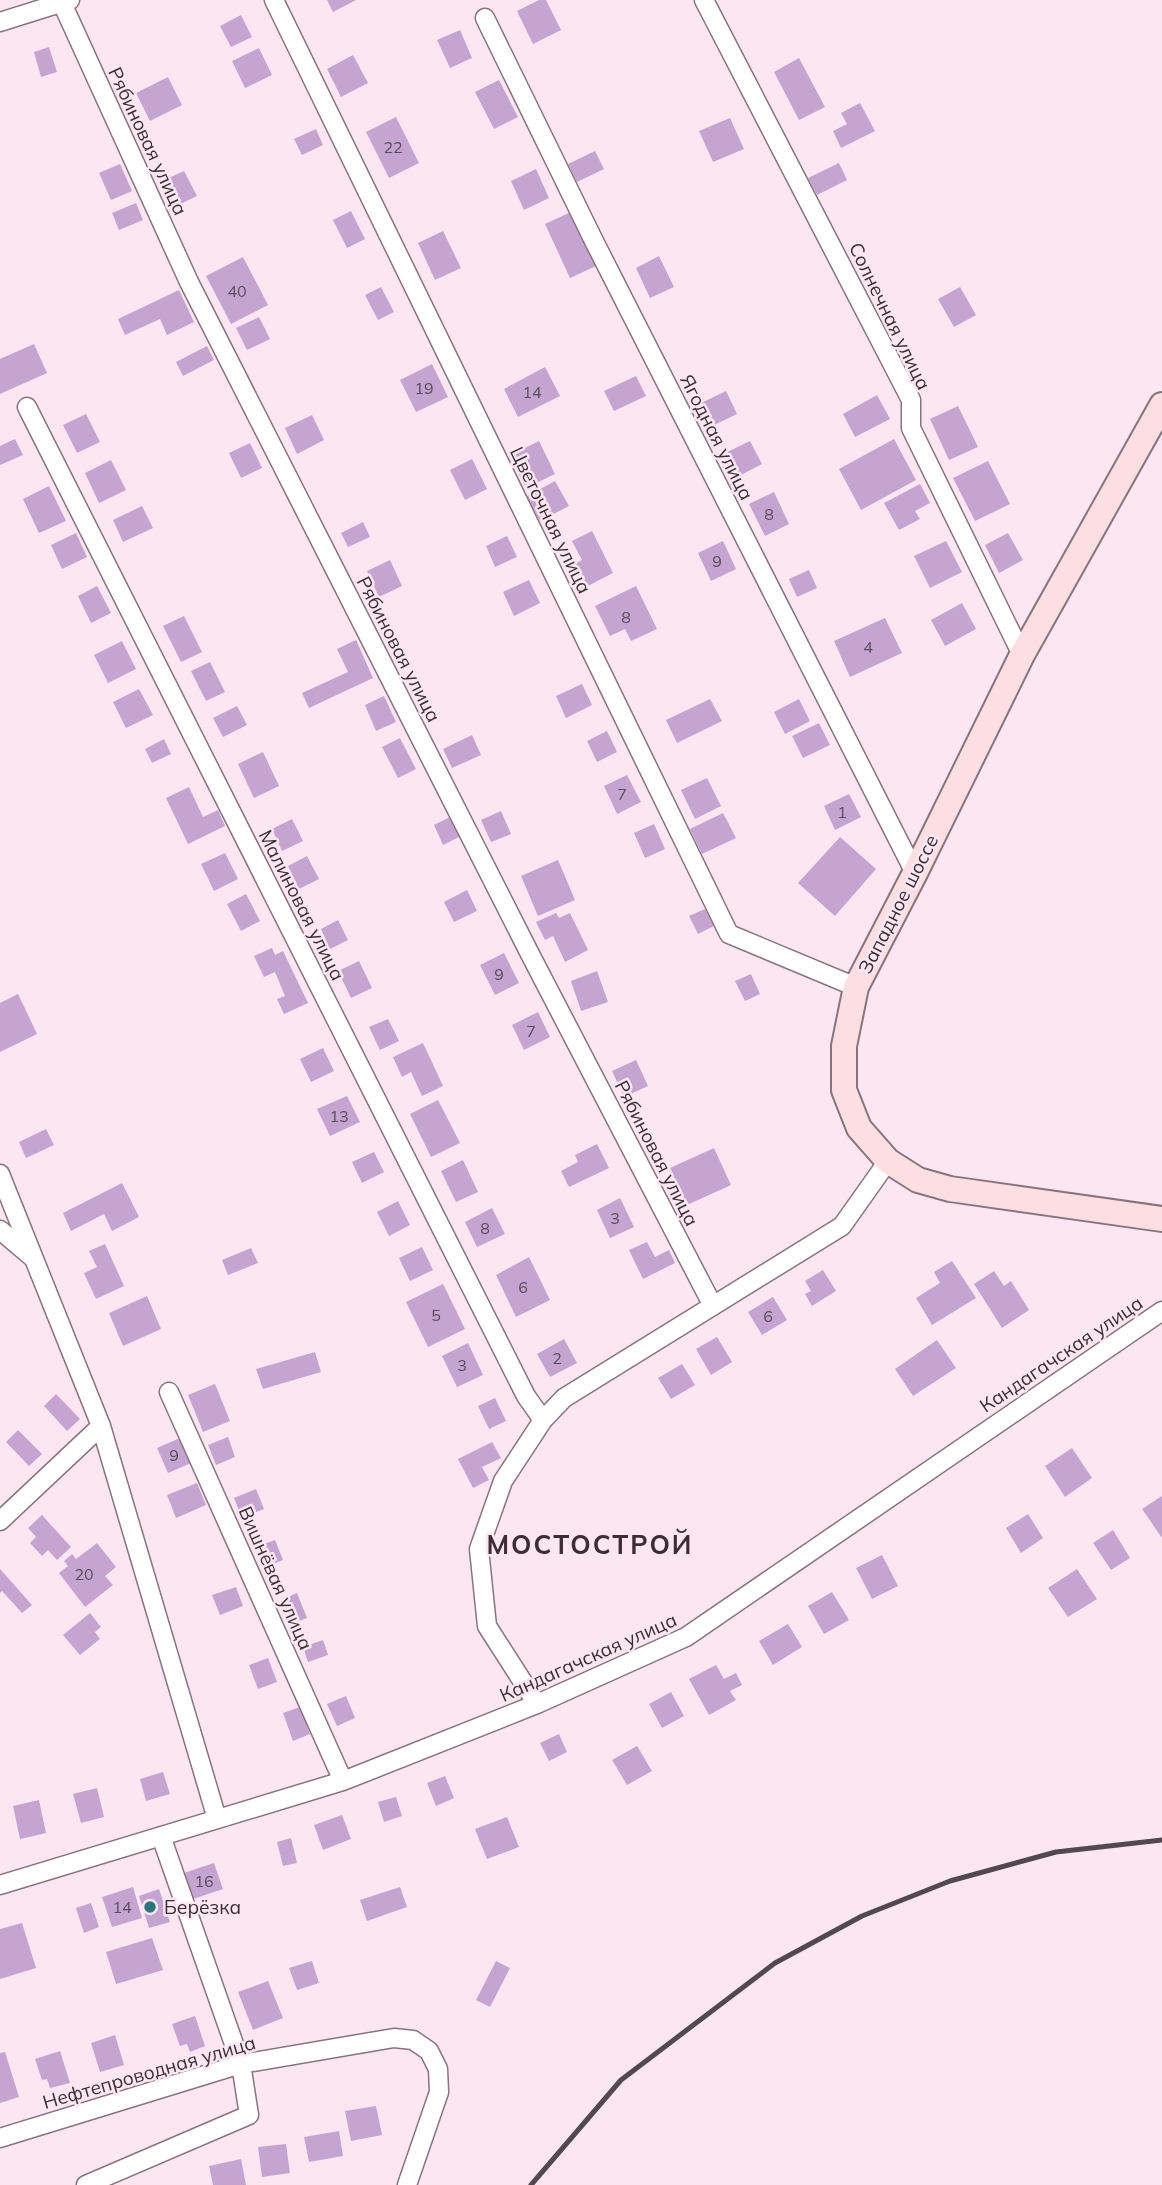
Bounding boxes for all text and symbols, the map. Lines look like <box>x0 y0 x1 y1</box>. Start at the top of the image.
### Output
street label: Рябиновая улица <box>103 63 193 219</box>
house number: 22 <box>383 137 403 157</box>
street label: Солнечная улица <box>844 238 936 394</box>
house number: 40 <box>227 281 247 301</box>
street label: Ягодная улица <box>675 370 759 504</box>
house number: 19 <box>414 378 434 398</box>
house number: 14 <box>522 382 542 402</box>
street label: Цветочная улица <box>505 443 597 597</box>
house number: 8 <box>764 504 774 524</box>
house number: 9 <box>712 551 722 571</box>
street label: Рябиновая улица <box>352 572 446 726</box>
house number: 8 <box>621 607 631 627</box>
house number: 4 <box>863 637 873 657</box>
house number: 7 <box>617 784 627 804</box>
house number: 1 <box>837 802 847 822</box>
street label: Малиновая улица <box>254 826 350 984</box>
street label: Западное шоссе <box>853 831 943 977</box>
house number: 9 <box>494 964 504 984</box>
house number: 7 <box>526 1021 536 1041</box>
street label: Рябиновая улица <box>610 1076 704 1230</box>
house number: 13 <box>329 1106 349 1126</box>
house number: 3 <box>610 1208 620 1228</box>
house number: 8 <box>480 1218 490 1238</box>
house number: 6 <box>518 1277 528 1297</box>
street label: Кандагачская улица <box>975 1291 1147 1417</box>
house number: 5 <box>431 1305 441 1325</box>
house number: 6 <box>763 1306 773 1326</box>
house number: 2 <box>552 1348 562 1368</box>
house number: 3 <box>457 1355 467 1375</box>
house number: 9 <box>169 1445 179 1465</box>
street label: Вишнёвая улица <box>234 1503 318 1653</box>
district label: МОСТОСТРОЙ <box>487 1528 694 1561</box>
house number: 20 <box>74 1564 94 1584</box>
street label: Кандагачская улица <box>496 1607 680 1707</box>
house number: 16 <box>194 1871 214 1891</box>
place label: Берёзка <box>164 1895 241 1919</box>
house number: 14 <box>112 1897 132 1917</box>
marker: Берёзка <box>142 1899 158 1915</box>
street label: Нефтепроводная улица <box>40 2030 258 2114</box>

